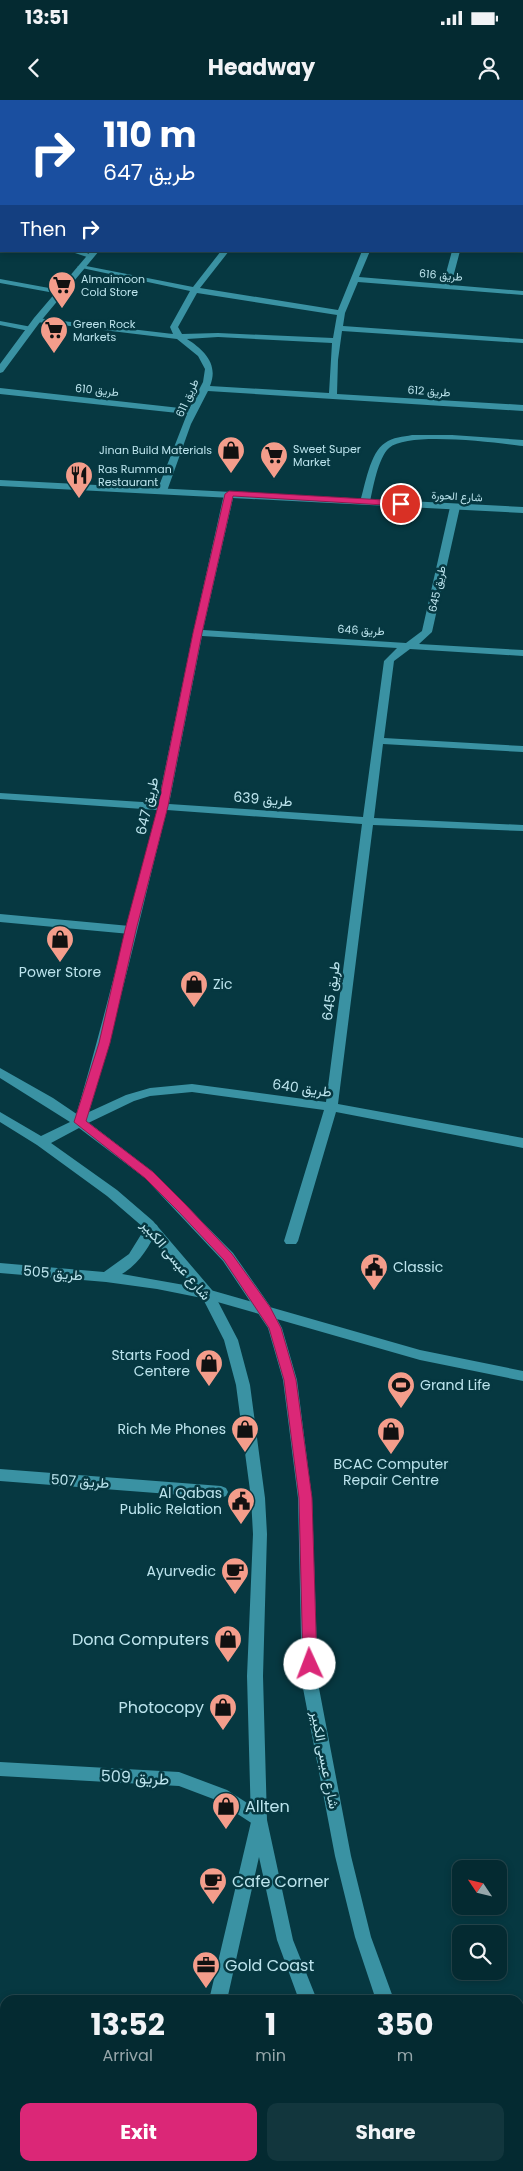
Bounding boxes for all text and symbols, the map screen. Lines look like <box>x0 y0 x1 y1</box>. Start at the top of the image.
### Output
text: 13:51 <box>25 4 69 31</box>
text: Headway <box>208 52 315 83</box>
icon: back <box>20 54 48 82</box>
icon: person <box>475 54 503 82</box>
text: 110 m <box>103 110 197 159</box>
icon: right <box>20 120 85 185</box>
text: طريق 647 <box>103 157 195 188</box>
icon: right <box>76 215 104 243</box>
text: Then <box>20 216 66 243</box>
street label: طريق 616 <box>419 265 463 285</box>
supermarket icon: Almaimoon Cold Store <box>47 270 77 309</box>
place label: Almaimoon Cold Store <box>81 271 145 300</box>
supermarket icon: Green Rock Markets <box>39 315 69 354</box>
place label: Green Rock Markets <box>73 316 136 345</box>
street label: طريق 611 <box>171 376 203 420</box>
street label: طريق 610 <box>74 380 120 400</box>
street label: طريق 612 <box>407 382 451 400</box>
shop icon: Jinan Build Materials <box>216 435 246 474</box>
supermarket icon: Sweet Super Market <box>259 440 289 479</box>
place label: Sweet Super Market <box>293 441 361 470</box>
place label: Jinan Build Materials <box>99 442 212 458</box>
restaurant icon: Ras Rumman Restaurant <box>64 460 94 499</box>
place label: Ras Rumman Restaurant <box>98 461 172 490</box>
pin <box>380 483 422 525</box>
street label: شارع الحورة <box>431 487 483 505</box>
icon: arrive <box>387 490 415 518</box>
street label: طريق 645 <box>424 564 450 614</box>
street label: طريق 646 <box>337 621 385 639</box>
street label: طريق 647 <box>131 775 163 837</box>
street label: طريق 639 <box>233 786 293 812</box>
shop icon: Power Store <box>45 924 75 963</box>
street label: طريق 645 <box>317 960 345 1022</box>
place label: Power Store <box>19 962 101 982</box>
shop icon: Zic <box>179 969 209 1008</box>
place label: Zic <box>213 974 233 994</box>
street label: طريق 640 <box>271 1074 333 1102</box>
street label: شارع عيسى الكبير <box>135 1215 216 1305</box>
public building icon: Classic <box>359 1252 389 1291</box>
place label: Classic <box>393 1257 443 1277</box>
street label: طريق 505 <box>22 1260 84 1286</box>
place label: Starts Food Centere <box>111 1345 190 1381</box>
shop icon: Starts Food Centere <box>194 1348 224 1387</box>
sports icon: Grand Life <box>386 1370 416 1409</box>
place label: Grand Life <box>420 1375 491 1395</box>
shop icon: Rich Me Phones <box>230 1414 260 1453</box>
shop icon: BCAC Computer Repair Centre <box>376 1416 406 1455</box>
place label: Rich Me Phones <box>117 1419 226 1439</box>
place label: BCAC Computer Repair Centre <box>334 1454 448 1490</box>
street label: طريق 507 <box>50 1469 110 1493</box>
place label: Al Qabas Public Relation <box>120 1483 222 1519</box>
public building icon: Al Qabas Public Relation <box>226 1486 256 1525</box>
cafe icon: Ayurvedic <box>220 1556 250 1595</box>
place label: Ayurvedic <box>147 1561 216 1581</box>
shop icon: Dona Computers <box>213 1624 243 1663</box>
place label: Dona Computers <box>72 1628 209 1651</box>
position arrow <box>283 1637 335 1689</box>
shop icon: Photocopy <box>208 1692 238 1731</box>
place label: Photocopy <box>118 1696 204 1719</box>
street label: شارع عيسى الكبير <box>305 1708 344 1811</box>
street label: طريق 509 <box>100 1764 170 1791</box>
shop icon: Allten <box>211 1791 241 1830</box>
place label: Allten <box>245 1795 290 1818</box>
north arrow <box>452 1860 508 1915</box>
map controls <box>452 1860 507 1980</box>
cafe icon: Cafe Corner <box>198 1866 228 1905</box>
place label: Cafe Corner <box>232 1870 329 1893</box>
button: search <box>452 1925 507 1980</box>
office icon: Gold Coast <box>191 1950 221 1989</box>
place label: Gold Coast <box>225 1954 314 1977</box>
text: 13:52 <box>90 2003 165 2046</box>
text: 1 <box>265 2003 276 2046</box>
text: 350 <box>376 2003 434 2046</box>
text: Arrival <box>102 2044 153 2067</box>
text: min <box>255 2044 286 2067</box>
text: m <box>397 2044 413 2067</box>
button: Exit <box>20 2103 257 2161</box>
button: Share <box>267 2103 504 2161</box>

